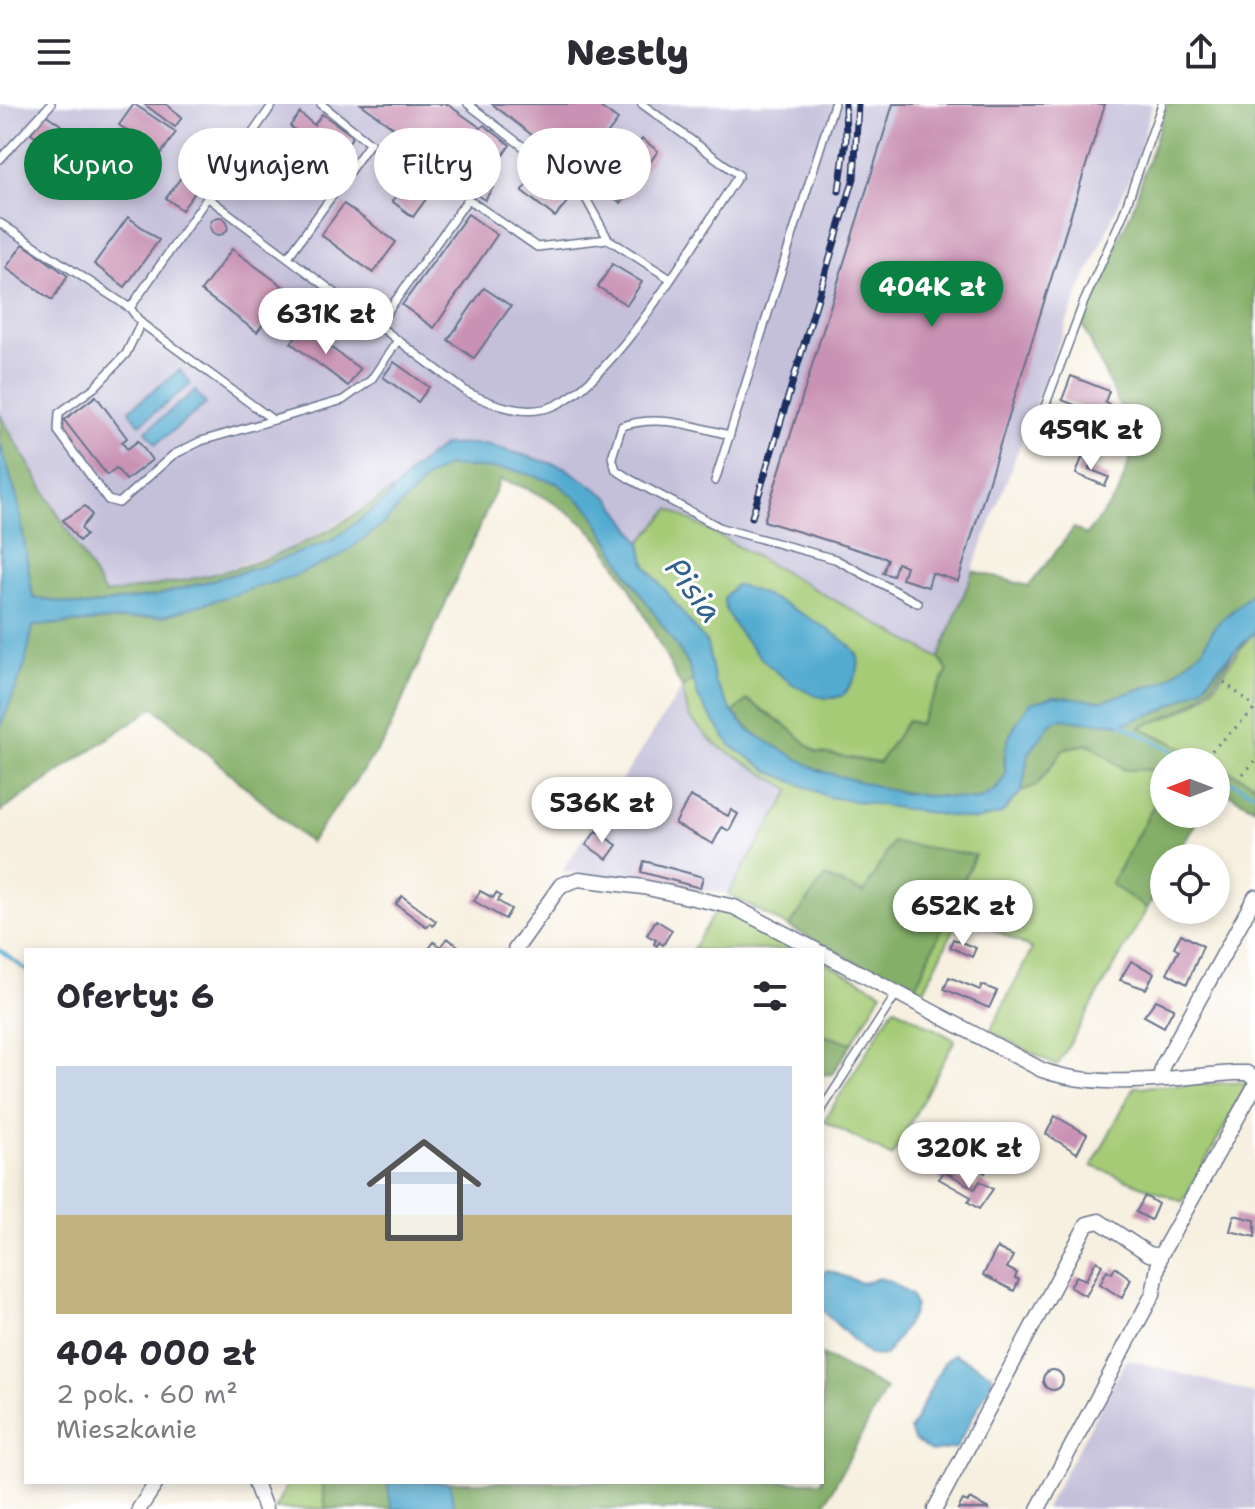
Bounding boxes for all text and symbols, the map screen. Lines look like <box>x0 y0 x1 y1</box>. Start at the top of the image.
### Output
text: Nestly <box>566 28 689 77</box>
icon: menu <box>32 30 76 74</box>
icon: share <box>1179 30 1223 74</box>
chip: Kupno <box>24 128 162 200</box>
chip: Wynajem <box>178 128 358 200</box>
chip: Filtry <box>374 128 501 200</box>
chip: Nowe <box>517 128 651 200</box>
pin: 404K zł <box>858 261 1006 329</box>
text: 404K zł <box>878 269 986 304</box>
pin: 631K zł <box>252 288 400 356</box>
text: 631K zł <box>276 296 376 331</box>
pin: 459K zł <box>1017 404 1165 472</box>
text: 459K zł <box>1039 412 1143 447</box>
water label: Pisia <box>656 548 733 631</box>
north arrow <box>1150 748 1230 828</box>
map controls <box>1150 748 1230 924</box>
pin: 536K zł <box>528 777 676 845</box>
text: 536K zł <box>549 785 655 820</box>
button: locate <box>1150 844 1230 924</box>
pin: 652K zł <box>889 880 1037 948</box>
text: 652K zł <box>911 888 1015 923</box>
text: Oferty: 6 <box>56 973 215 1019</box>
icon: filters <box>748 974 792 1018</box>
icon: home <box>352 1118 496 1262</box>
pin: 320K zł <box>895 1122 1043 1190</box>
text: 320K zł <box>916 1130 1022 1165</box>
text: 404 000 zł <box>56 1330 256 1376</box>
text: 2 pok. · 60 m² <box>56 1376 238 1411</box>
text: Mieszkanie <box>56 1411 197 1446</box>

